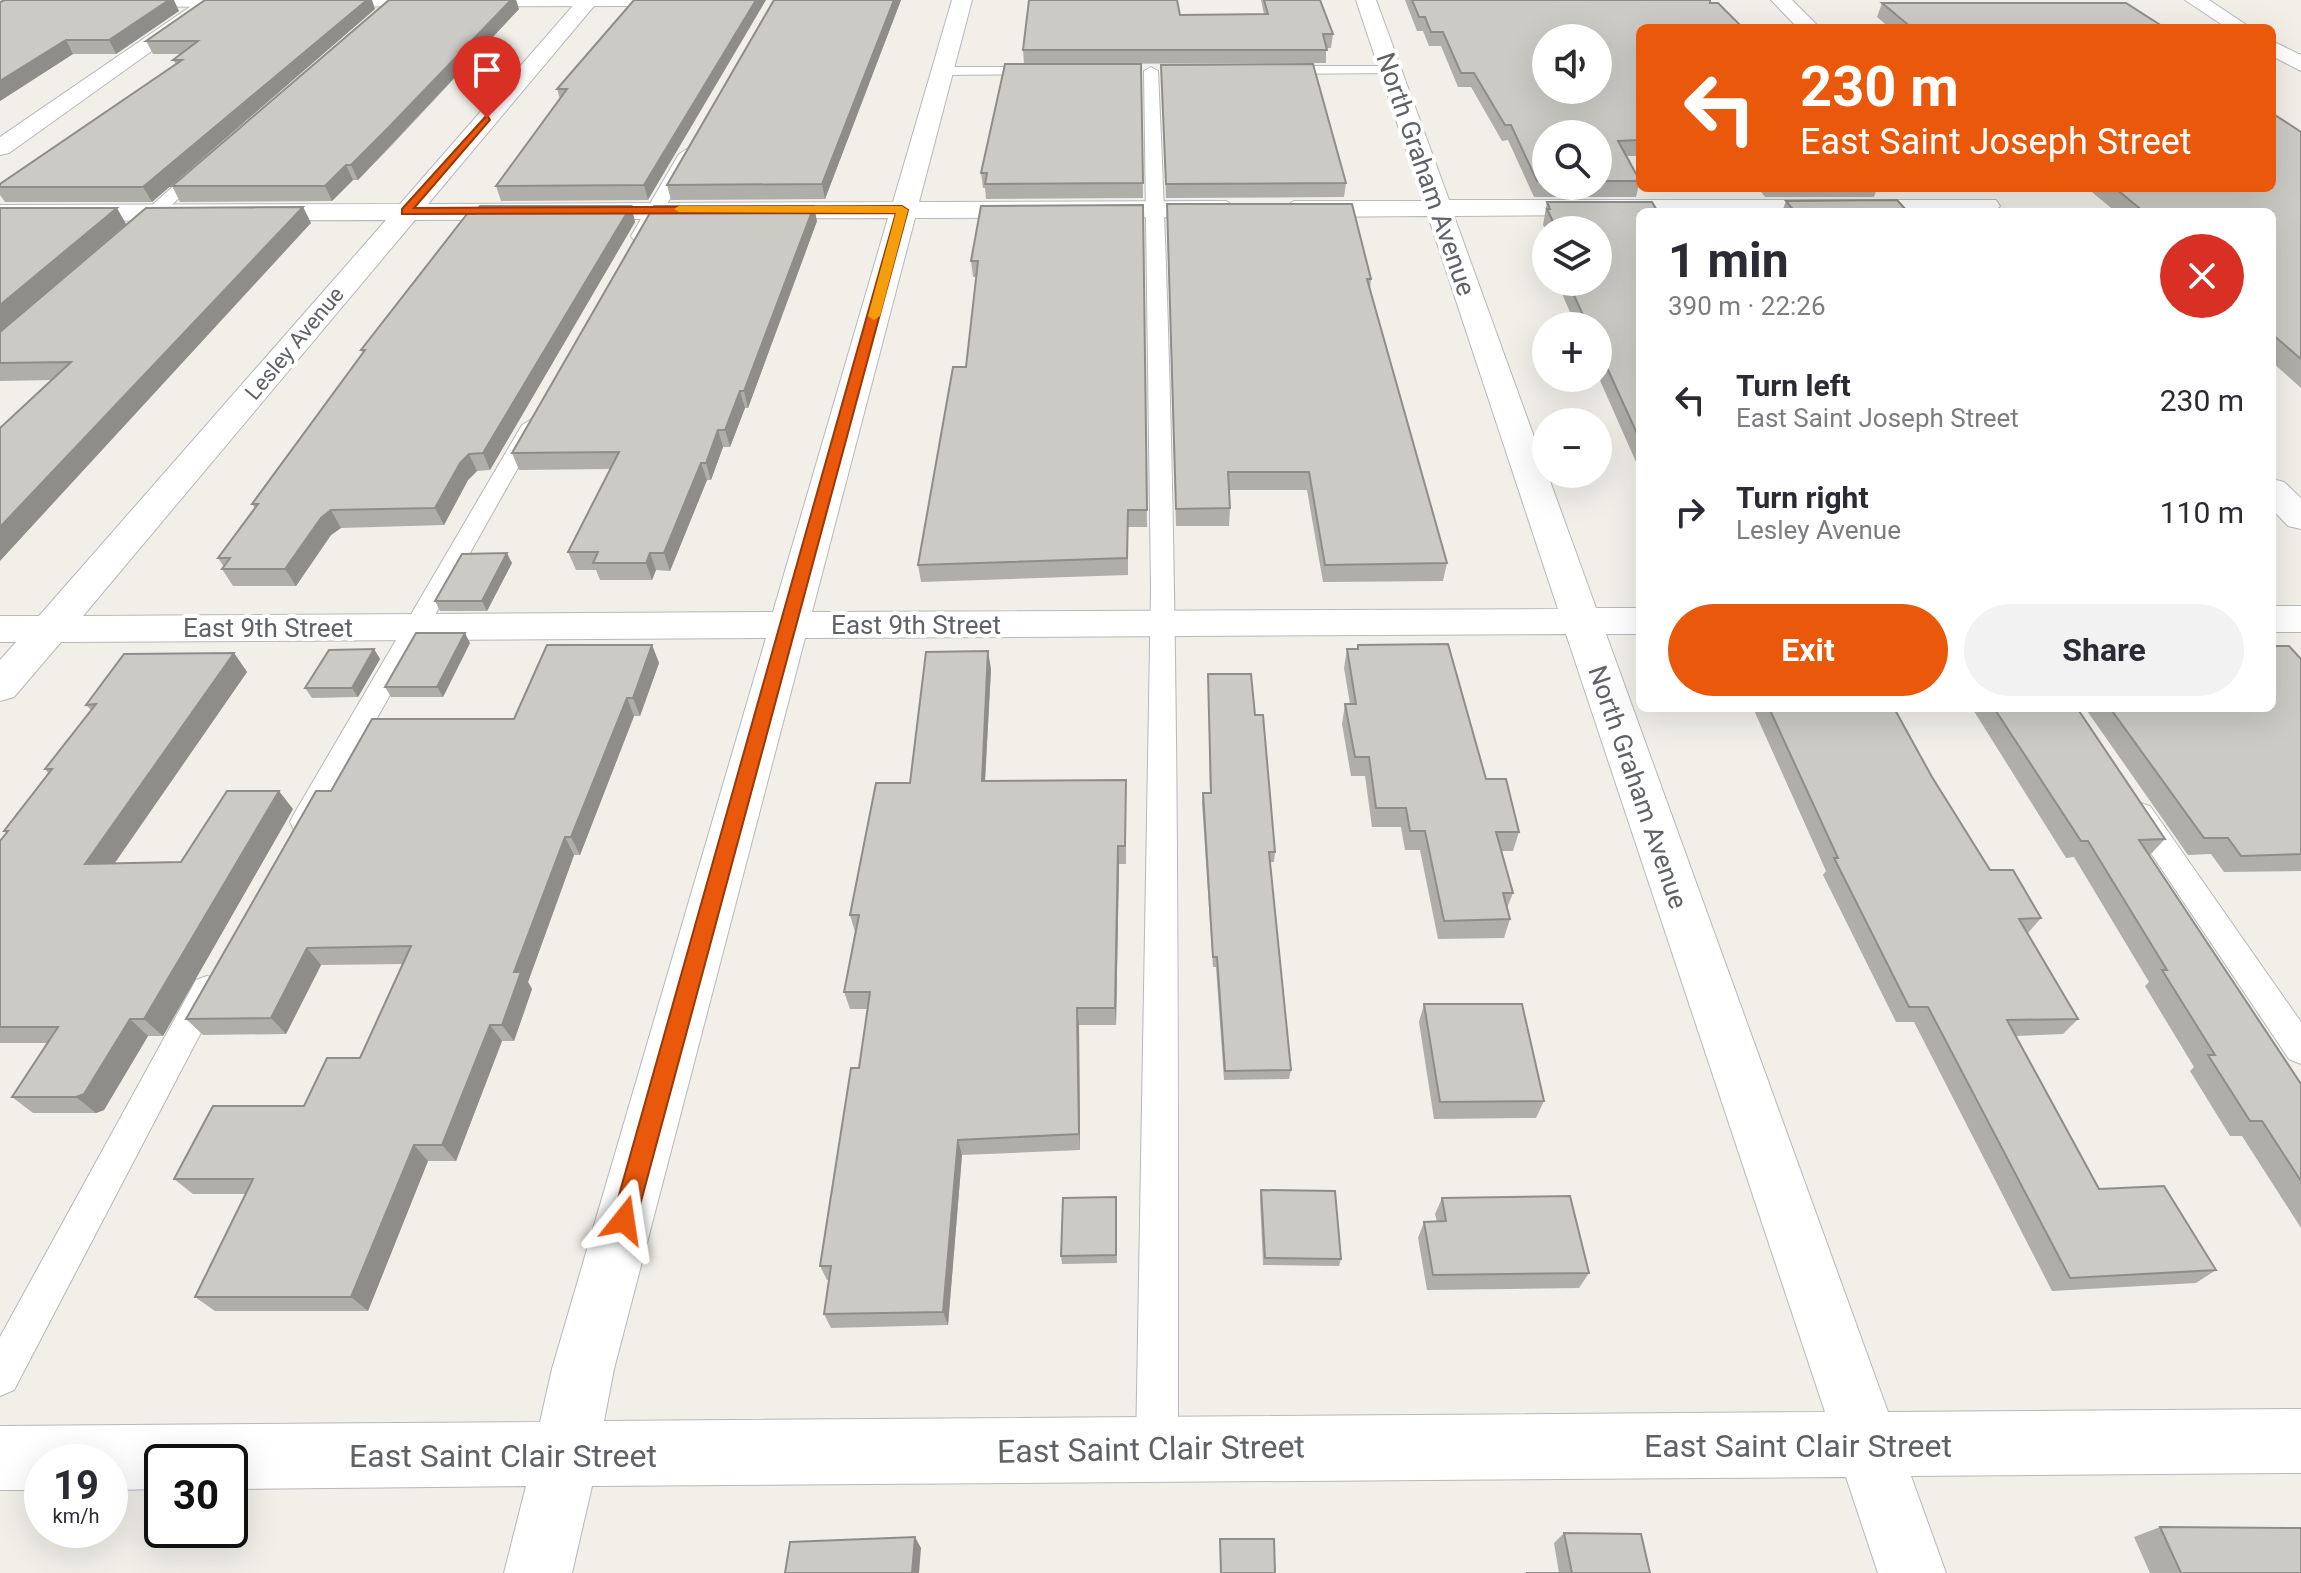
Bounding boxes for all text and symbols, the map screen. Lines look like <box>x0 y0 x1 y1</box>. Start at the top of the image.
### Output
map controls <box>1532 24 1612 488</box>
button: sound <box>1532 24 1612 104</box>
pin <box>453 36 521 118</box>
icon: arrive <box>465 48 509 92</box>
street label: North Graham Avenue <box>1370 49 1482 299</box>
text: 230 m <box>1800 54 1959 120</box>
icon: left <box>1668 56 1772 160</box>
button: search <box>1532 120 1612 200</box>
text: East Saint Joseph Street <box>1800 121 2192 163</box>
button: layers <box>1532 216 1612 296</box>
text: 1 min <box>1668 232 1789 289</box>
button: close <box>2160 234 2244 318</box>
street label: Lesley Avenue <box>240 282 349 405</box>
text: 390 m · 22:26 <box>1668 291 1826 321</box>
button: + <box>1532 312 1612 392</box>
text: Turn left <box>1736 368 1851 403</box>
icon: left <box>1668 378 1712 422</box>
text: 230 m <box>2160 383 2244 418</box>
text: East Saint Joseph Street <box>1736 403 2019 433</box>
button: − <box>1532 408 1612 488</box>
text: Turn right <box>1736 480 1869 515</box>
icon: right <box>1668 490 1712 534</box>
text: 110 m <box>2160 495 2244 530</box>
text: Lesley Avenue <box>1736 515 1901 545</box>
button: Exit <box>1668 604 1948 696</box>
button: Share <box>1964 604 2244 696</box>
street label: East 9th Street <box>831 610 1001 640</box>
street label: East 9th Street <box>183 613 353 643</box>
street label: North Graham Avenue <box>1582 662 1694 912</box>
position arrow <box>582 1178 666 1262</box>
street label: East Saint Clair Street <box>997 1427 1305 1471</box>
street label: East Saint Clair Street <box>1644 1427 1952 1465</box>
street label: East Saint Clair Street <box>349 1437 657 1475</box>
speed limit sign: 30 <box>144 1444 248 1548</box>
text: 19 <box>53 1462 99 1509</box>
text: km/h <box>53 1504 99 1528</box>

